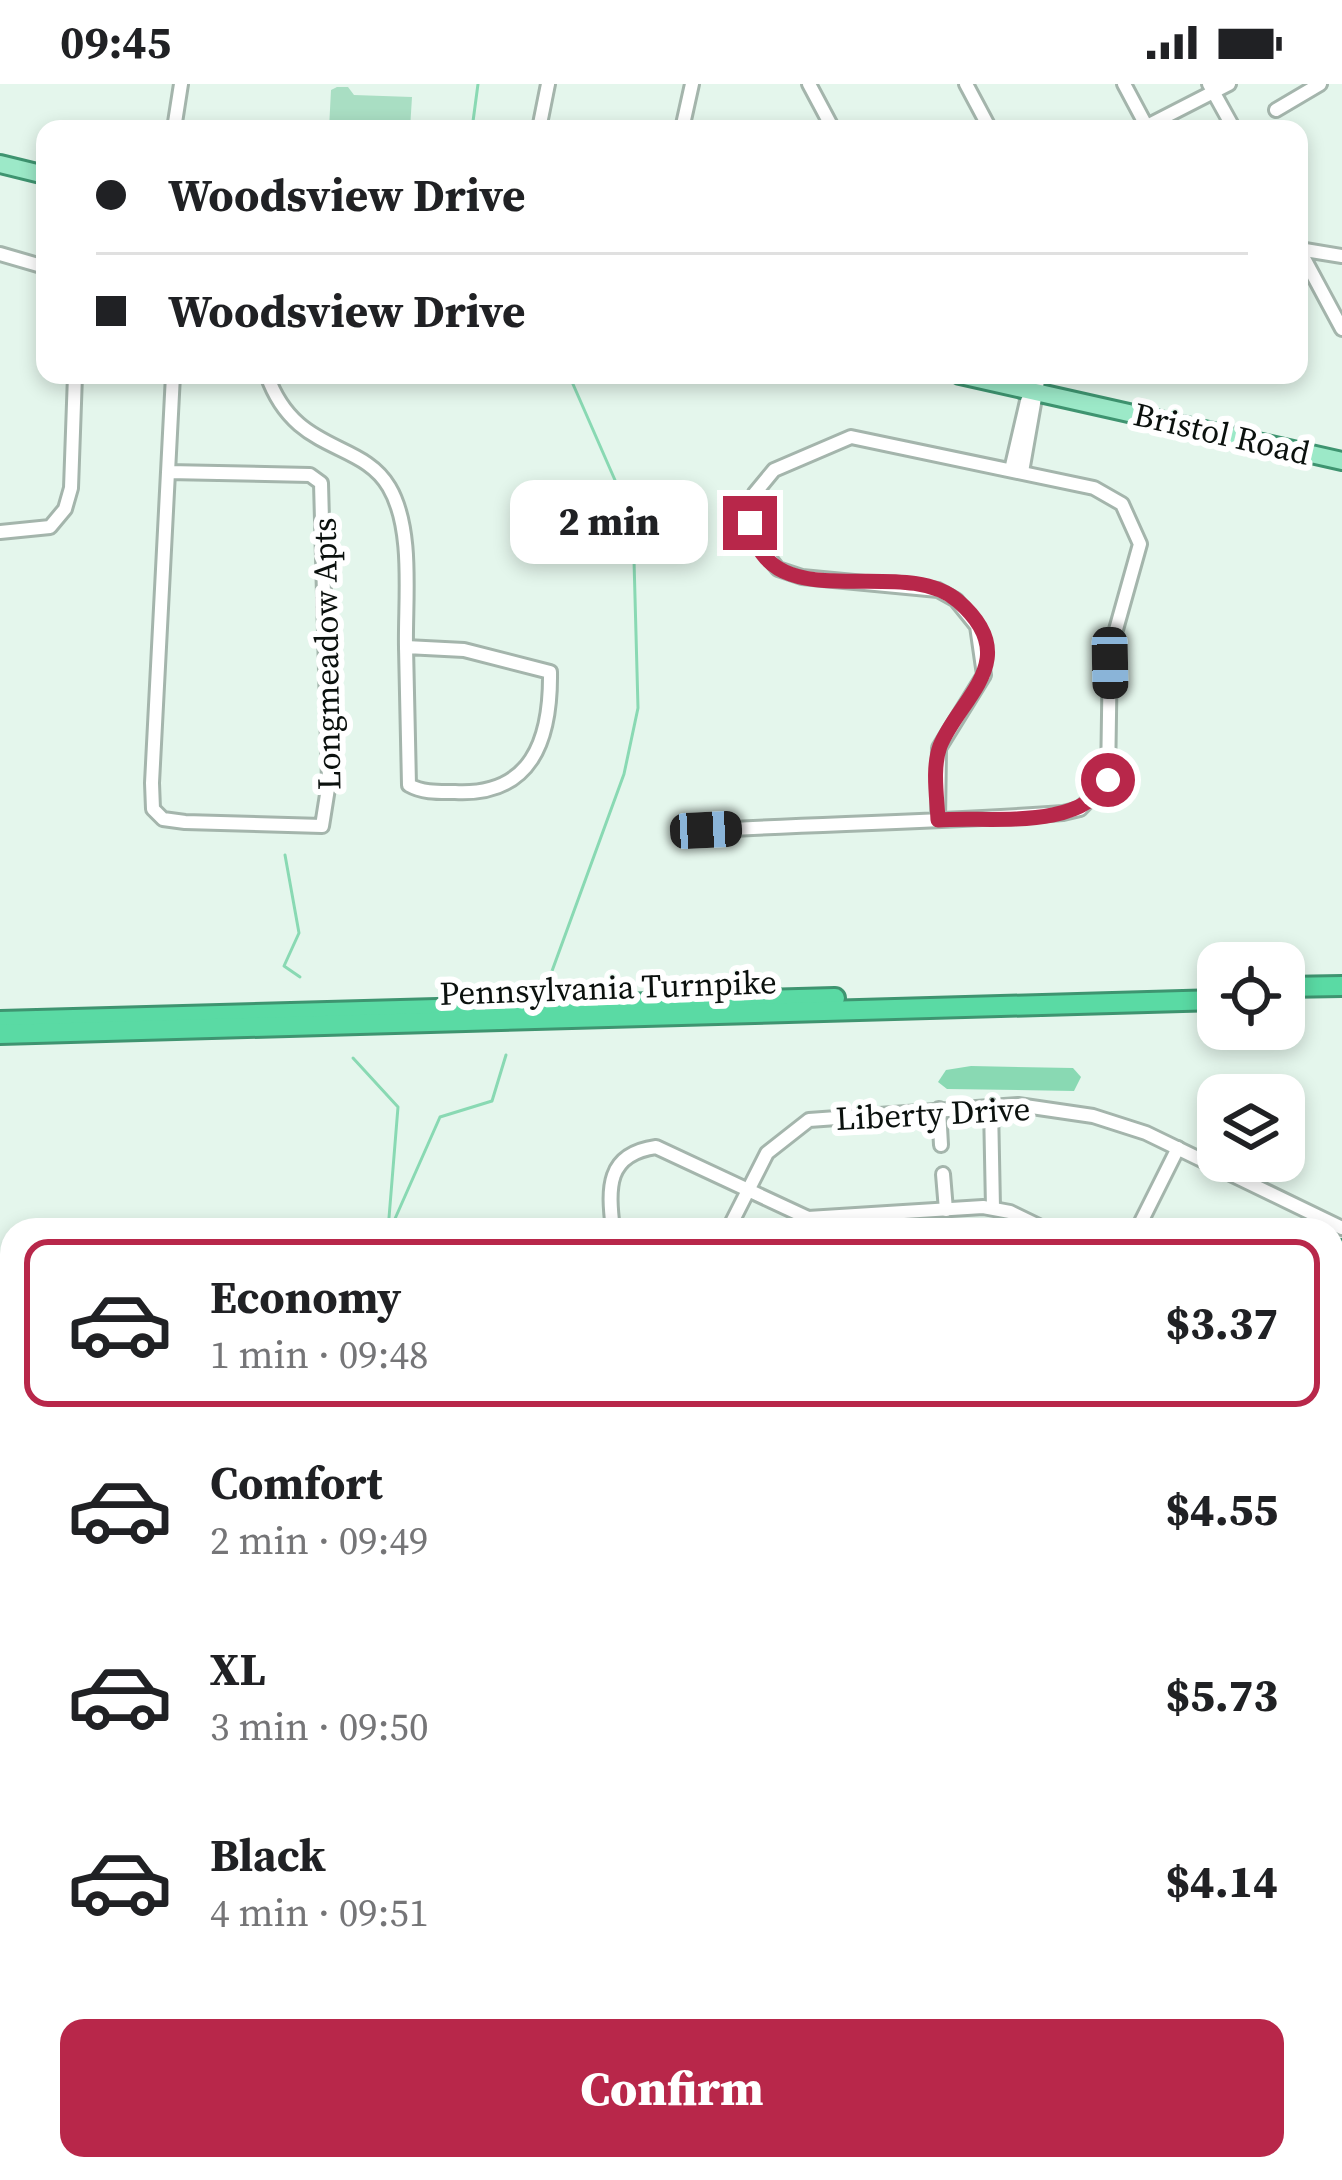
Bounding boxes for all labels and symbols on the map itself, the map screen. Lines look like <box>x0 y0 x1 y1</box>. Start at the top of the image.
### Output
street label: Bristol Road <box>1129 391 1315 476</box>
callout: 2 min <box>510 481 708 565</box>
route end <box>723 496 777 550</box>
street label: Longmeadow Apts <box>302 517 351 791</box>
car <box>1091 627 1129 699</box>
route start <box>1081 753 1135 807</box>
car <box>669 810 743 850</box>
street label: Pennsylvania Turnpike <box>439 959 777 1016</box>
street label: Liberty Drive <box>835 1086 1031 1141</box>

